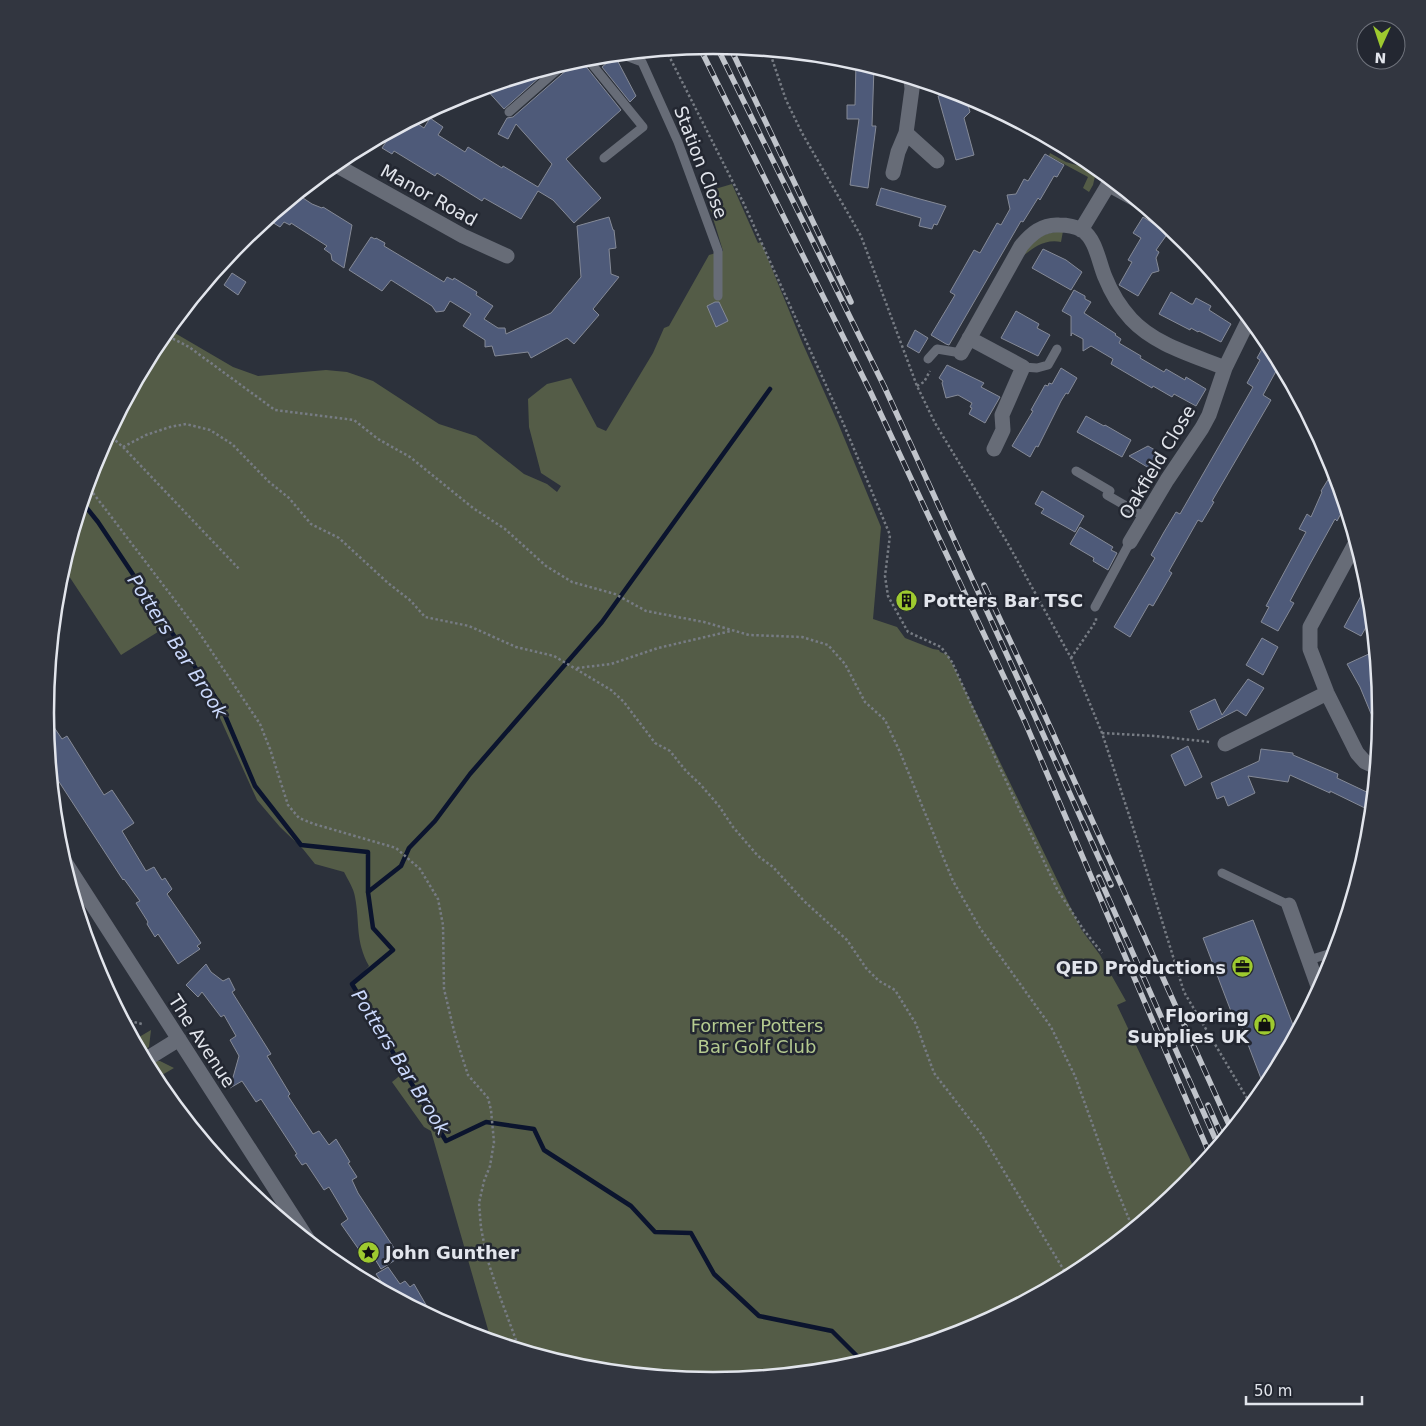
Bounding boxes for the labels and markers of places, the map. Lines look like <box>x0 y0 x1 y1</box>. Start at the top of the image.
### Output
building icon: Potters Bar TSC <box>895 588 919 612</box>
place label: Potters Bar TSC <box>923 590 1083 611</box>
office icon: QED Productions <box>1230 955 1254 979</box>
place label: QED Productions <box>1056 957 1226 978</box>
place label: Flooring Supplies UK <box>1127 1005 1250 1047</box>
shop icon: Flooring Supplies UK <box>1253 1013 1277 1037</box>
place icon: John Gunther <box>357 1240 381 1264</box>
place label: John Gunther <box>383 1242 519 1263</box>

